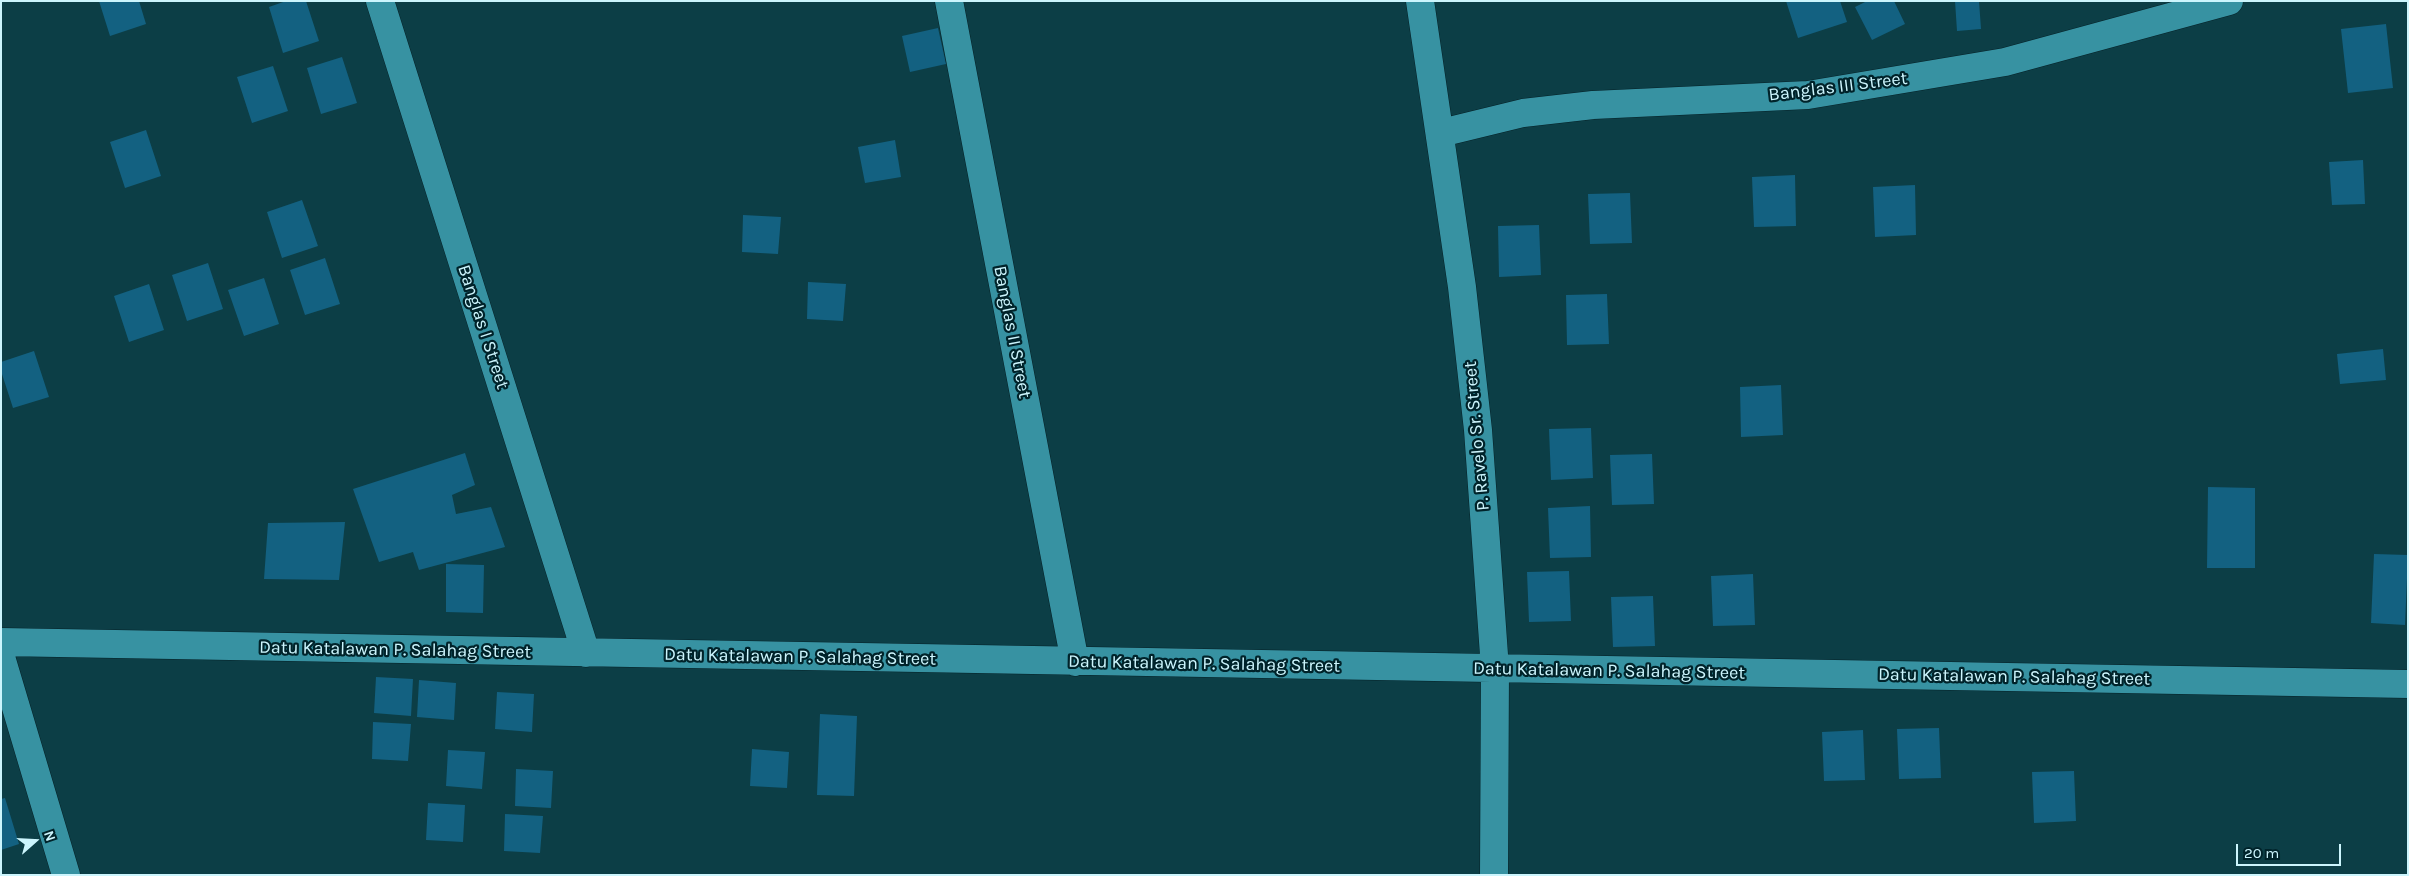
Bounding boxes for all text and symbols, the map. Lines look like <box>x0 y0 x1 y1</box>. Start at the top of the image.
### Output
street label: Banglas III Street <box>1767 68 1909 106</box>
street label: Banglas I Street <box>453 262 513 392</box>
street label: Banglas II Street <box>989 264 1035 400</box>
street label: P. Ravelo Sr. Street <box>1460 360 1494 512</box>
street label: Datu Katalawan P. Salahag Street <box>259 637 531 663</box>
street label: Datu Katalawan P. Salahag Street <box>664 644 936 670</box>
street label: Datu Katalawan P. Salahag Street <box>1068 651 1340 677</box>
street label: Datu Katalawan P. Salahag Street <box>1473 658 1745 684</box>
street label: Datu Katalawan P. Salahag Street <box>1878 664 2150 690</box>
north arrow <box>10 816 60 866</box>
text: N <box>40 828 59 843</box>
scale bar <box>2239 834 2344 866</box>
text: 20 m <box>2244 844 2279 862</box>

